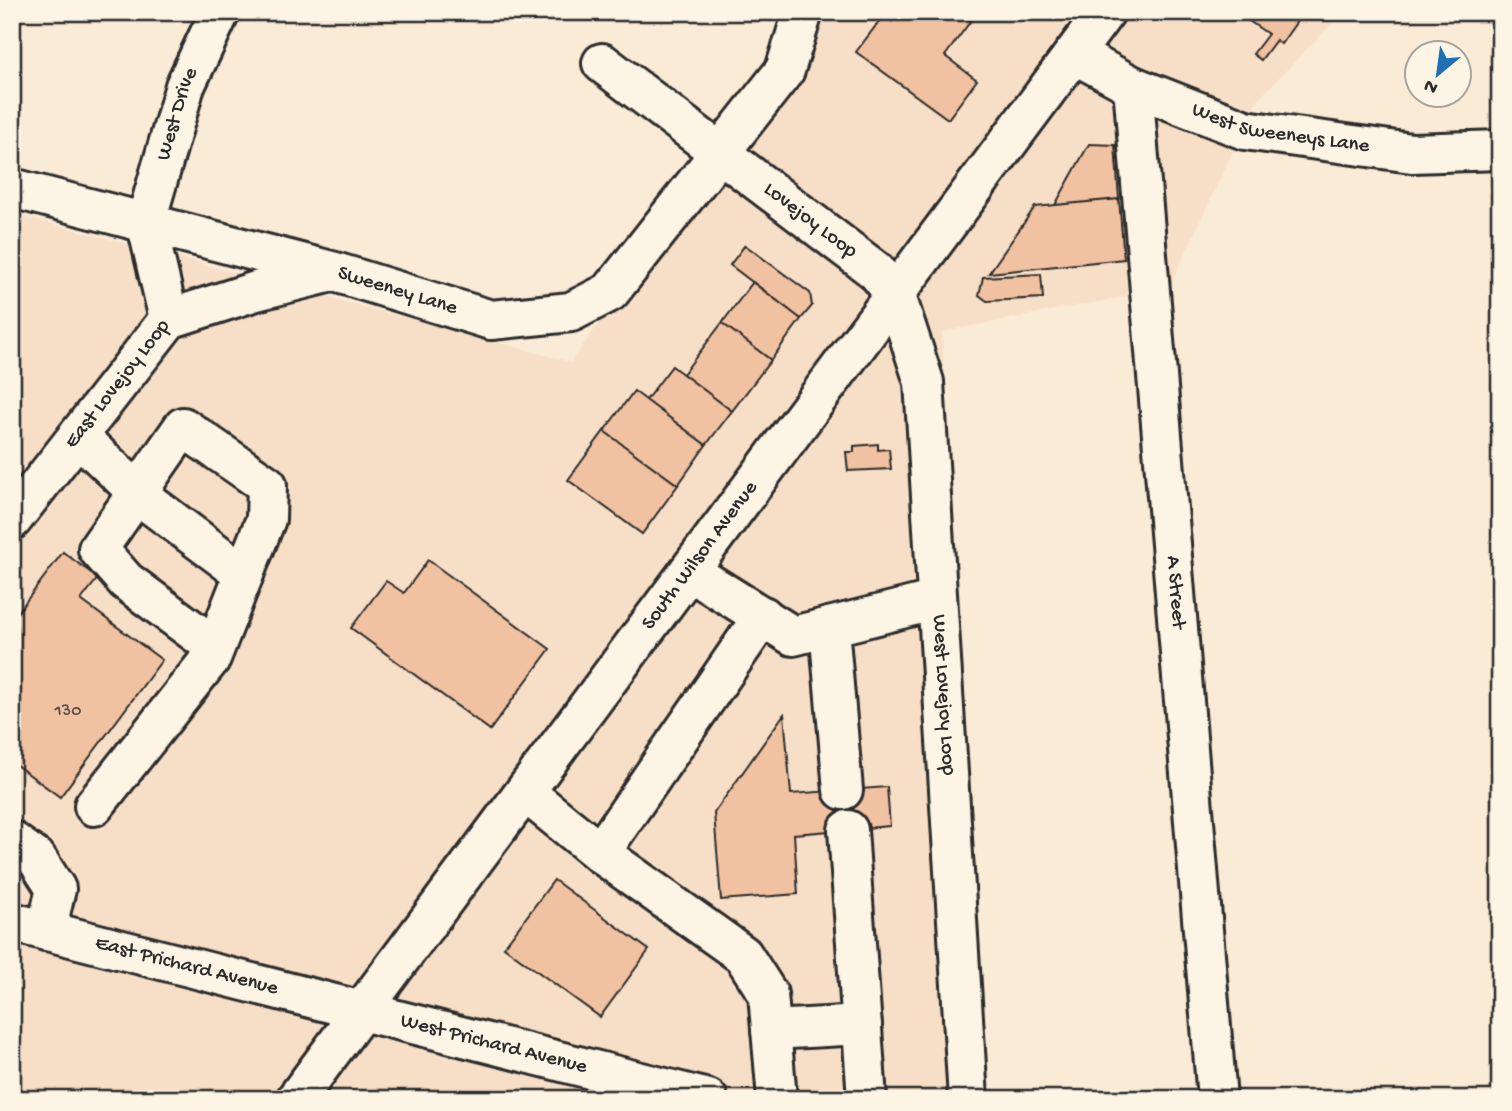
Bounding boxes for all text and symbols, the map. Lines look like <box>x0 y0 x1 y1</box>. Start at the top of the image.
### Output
north arrow <box>1404 38 1474 108</box>
street label: West Drive <box>152 63 205 164</box>
text: N <box>1420 73 1442 99</box>
street label: West Sweeneys Lane <box>1188 98 1372 160</box>
street label: Lovejoy Loop <box>758 177 862 265</box>
street label: Sweeney Lane <box>334 261 461 322</box>
street label: East Lovejoy Loop <box>60 314 176 454</box>
street label: South Wilson Avenue <box>637 476 764 635</box>
street label: A Street <box>1159 555 1191 632</box>
street label: West Lovejoy Loop <box>926 614 961 777</box>
house number: 130 <box>54 701 81 722</box>
street label: East Prichard Avenue <box>92 931 282 1002</box>
street label: West Prichard Avenue <box>398 1009 591 1081</box>

